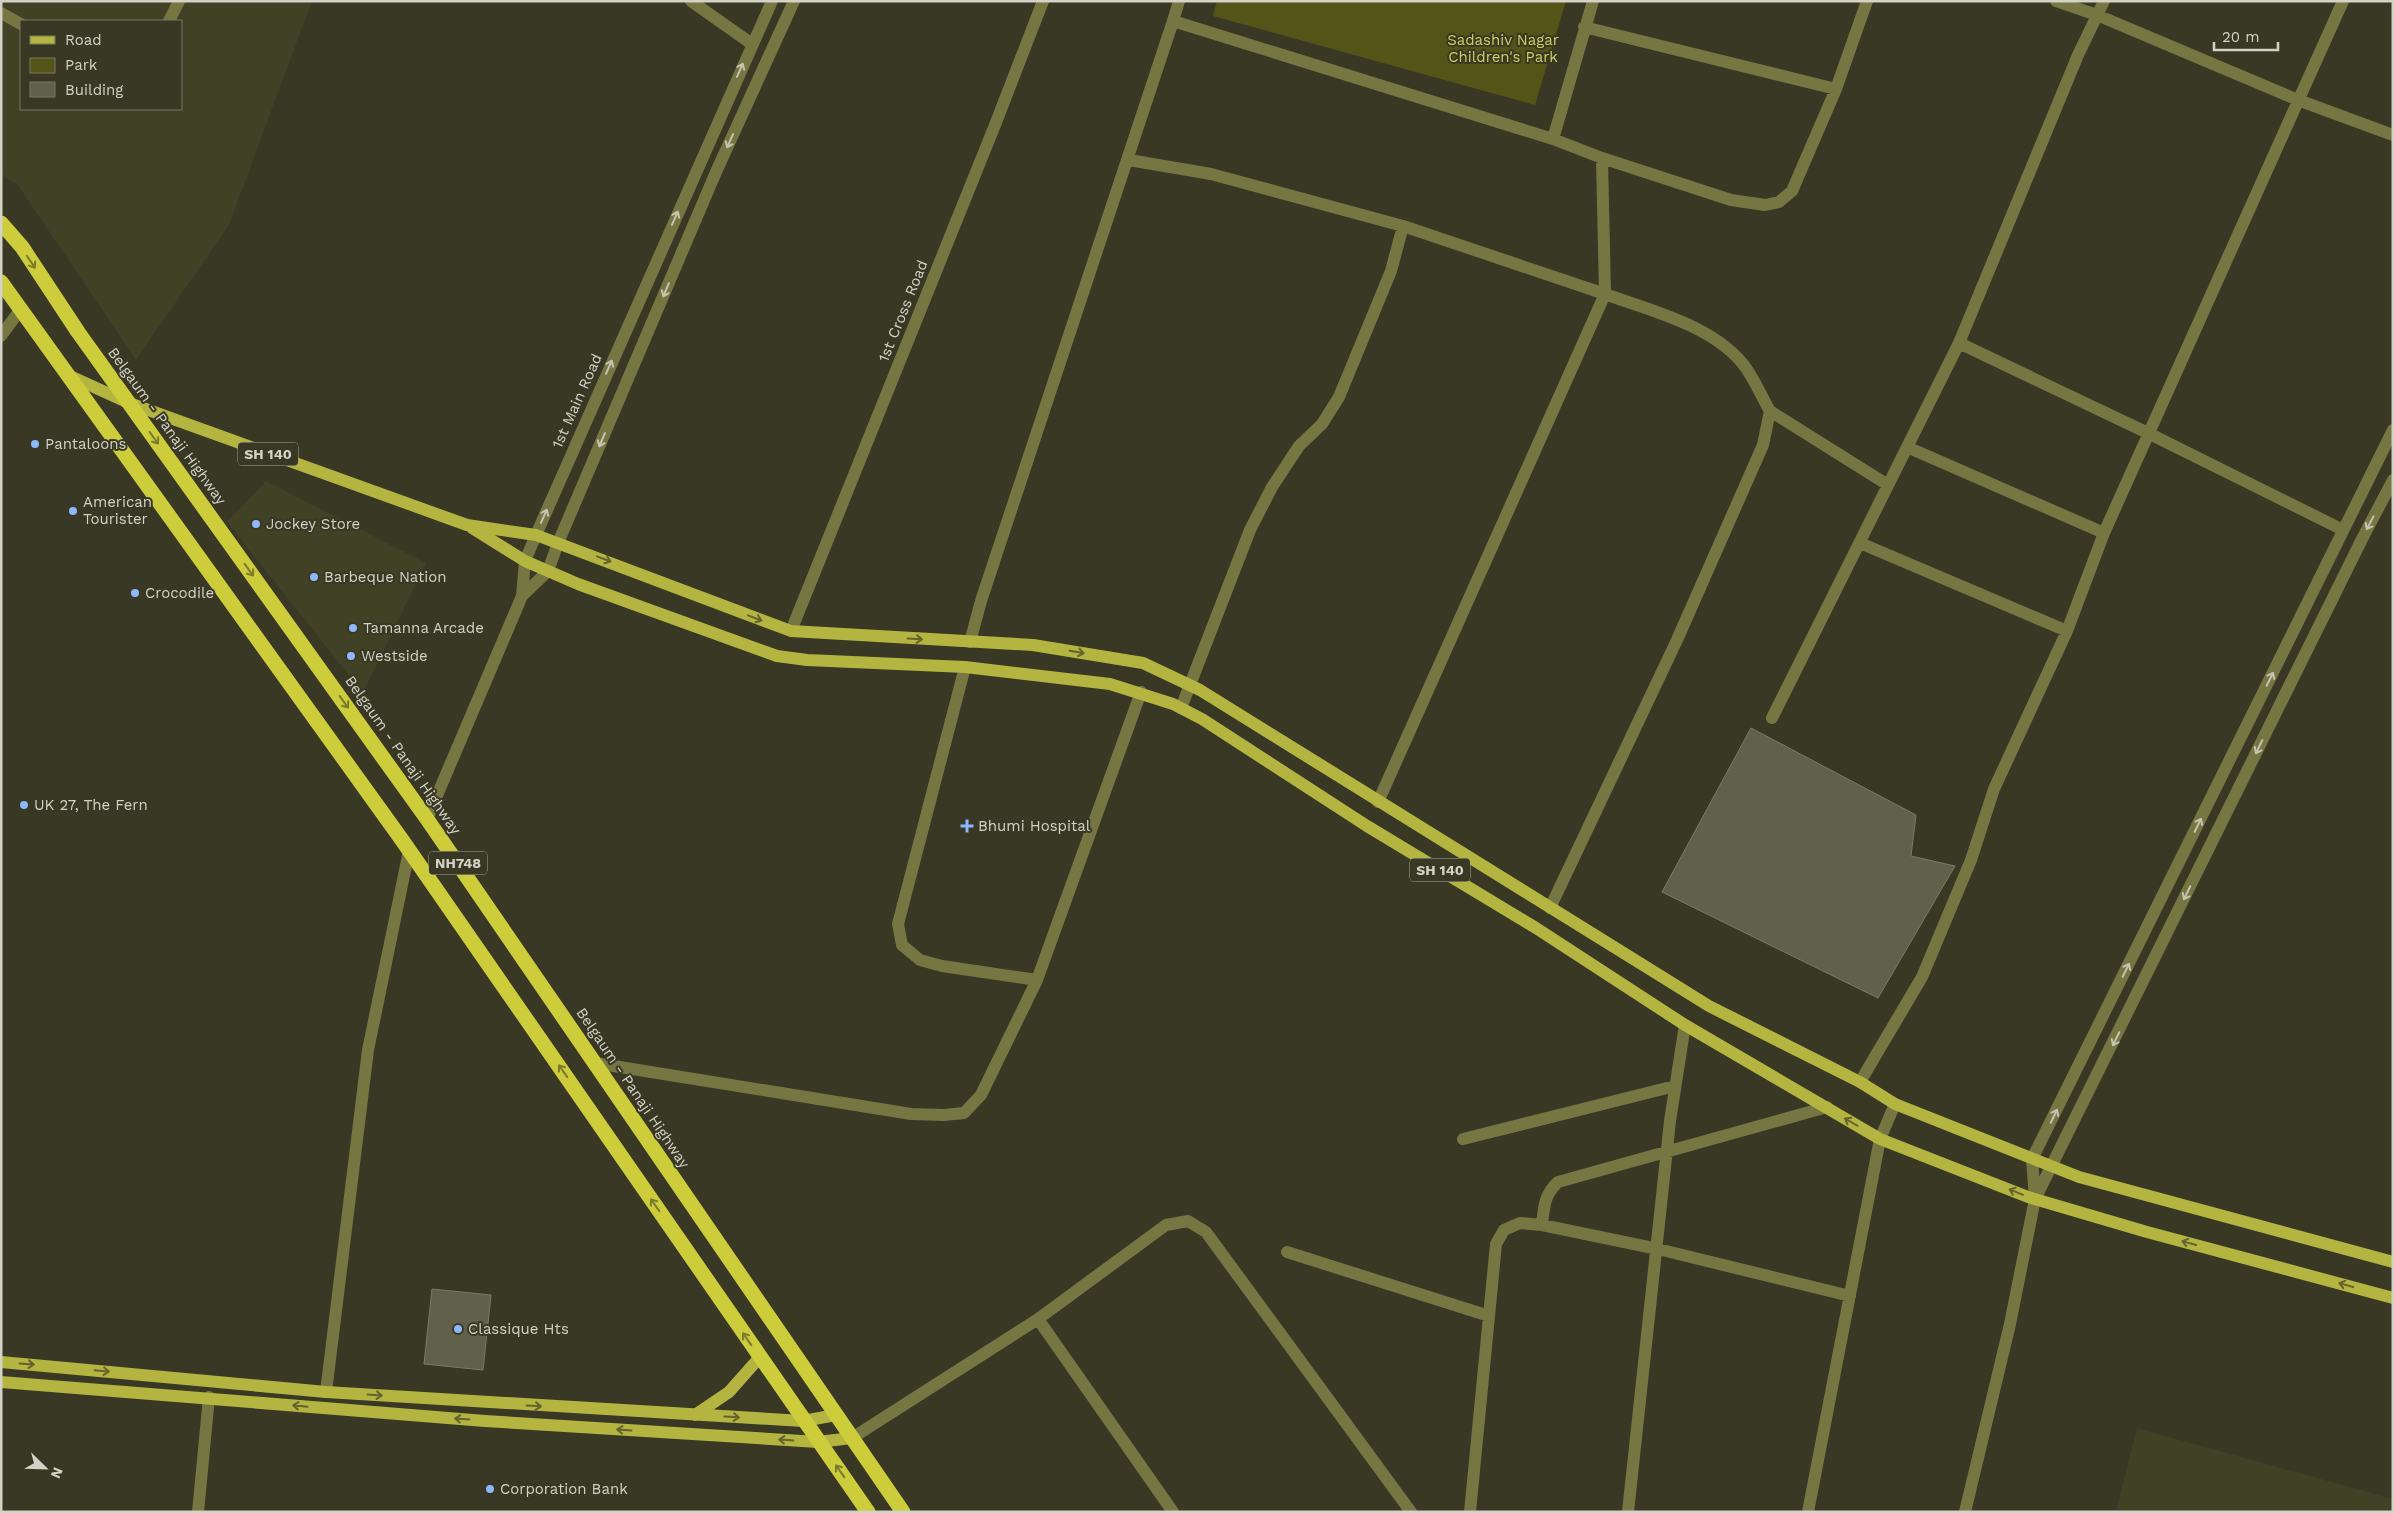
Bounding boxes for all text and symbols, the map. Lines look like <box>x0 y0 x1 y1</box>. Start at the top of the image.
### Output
legend <box>20 20 182 110</box>
scale bar <box>2214 20 2278 52</box>
text: 20 m <box>2222 28 2260 46</box>
text: Road <box>65 31 102 49</box>
park label: Sadashiv Nagar Children's Park <box>1447 31 1559 66</box>
text: Park <box>65 56 98 74</box>
one-way arrow <box>736 63 746 78</box>
text: Building <box>65 81 123 99</box>
one-way arrow <box>725 133 735 148</box>
one-way arrow <box>670 211 680 226</box>
one-way arrow <box>27 254 37 268</box>
street label: 1st Cross Road <box>874 258 932 364</box>
one-way arrow <box>660 282 670 297</box>
street label: Belgaum - Panaji Highway <box>104 344 230 508</box>
street label: 1st Main Road <box>548 351 606 451</box>
one-way arrow <box>605 360 615 375</box>
one-way arrow <box>149 431 159 445</box>
one-way arrow <box>597 432 606 447</box>
place label: Pantaloons <box>45 435 126 453</box>
marker: Pantaloons <box>29 438 41 450</box>
road number: SH 140 <box>238 442 298 466</box>
place label: American Tourister <box>83 493 152 528</box>
marker: American Tourister <box>67 505 79 517</box>
one-way arrow <box>539 509 549 524</box>
place label: Jockey Store <box>266 515 360 533</box>
one-way arrow <box>2365 515 2374 530</box>
marker: Jockey Store <box>250 518 262 530</box>
one-way arrow <box>596 555 611 564</box>
one-way arrow <box>244 563 254 577</box>
place label: Barbeque Nation <box>324 568 447 586</box>
marker: Barbeque Nation <box>308 571 320 583</box>
place label: Crocodile <box>145 584 214 602</box>
marker: Crocodile <box>129 587 141 599</box>
one-way arrow <box>747 614 763 623</box>
place label: Tamanna Arcade <box>363 619 484 637</box>
marker: Tamanna Arcade <box>347 622 359 634</box>
one-way arrow <box>907 634 923 643</box>
place label: Westside <box>361 647 428 665</box>
one-way arrow <box>1069 647 1085 657</box>
marker: Westside <box>345 650 357 662</box>
street label: Belgaum - Panaji Highway <box>341 672 465 838</box>
one-way arrow <box>2266 672 2275 687</box>
one-way arrow <box>338 695 349 708</box>
one-way arrow <box>2254 739 2263 754</box>
place label: UK 27, The Fern <box>34 796 148 814</box>
marker: UK 27, The Fern <box>18 799 30 811</box>
place label: Bhumi Hospital <box>978 817 1091 835</box>
one-way arrow <box>2193 817 2203 832</box>
marker: Bhumi Hospital <box>960 819 974 833</box>
road number: NH748 <box>429 851 487 874</box>
road number: SH 140 <box>1410 858 1470 882</box>
one-way arrow <box>2182 885 2192 900</box>
one-way arrow <box>2122 963 2131 978</box>
street label: Belgaum - Panaji Highway <box>572 1004 694 1172</box>
one-way arrow <box>2111 1031 2120 1046</box>
one-way arrow <box>557 1064 568 1078</box>
one-way arrow <box>2050 1109 2059 1124</box>
one-way arrow <box>1843 1117 1858 1127</box>
one-way arrow <box>2009 1187 2024 1197</box>
one-way arrow <box>650 1198 660 1212</box>
one-way arrow <box>2181 1238 2197 1248</box>
one-way arrow <box>2338 1280 2354 1290</box>
place label: Classique Hts <box>468 1320 569 1338</box>
marker: Classique Hts <box>452 1323 464 1335</box>
one-way arrow <box>742 1332 752 1346</box>
one-way arrow <box>19 1360 35 1369</box>
one-way arrow <box>94 1366 110 1376</box>
one-way arrow <box>366 1391 382 1400</box>
one-way arrow <box>292 1401 308 1411</box>
one-way arrow <box>526 1401 542 1410</box>
one-way arrow <box>723 1412 739 1421</box>
one-way arrow <box>454 1414 470 1424</box>
one-way arrow <box>616 1425 632 1434</box>
one-way arrow <box>778 1436 794 1445</box>
north arrow <box>20 1443 70 1493</box>
text: N <box>48 1465 66 1481</box>
one-way arrow <box>835 1465 845 1479</box>
place label: Corporation Bank <box>500 1480 628 1498</box>
marker: Corporation Bank <box>484 1483 496 1495</box>

